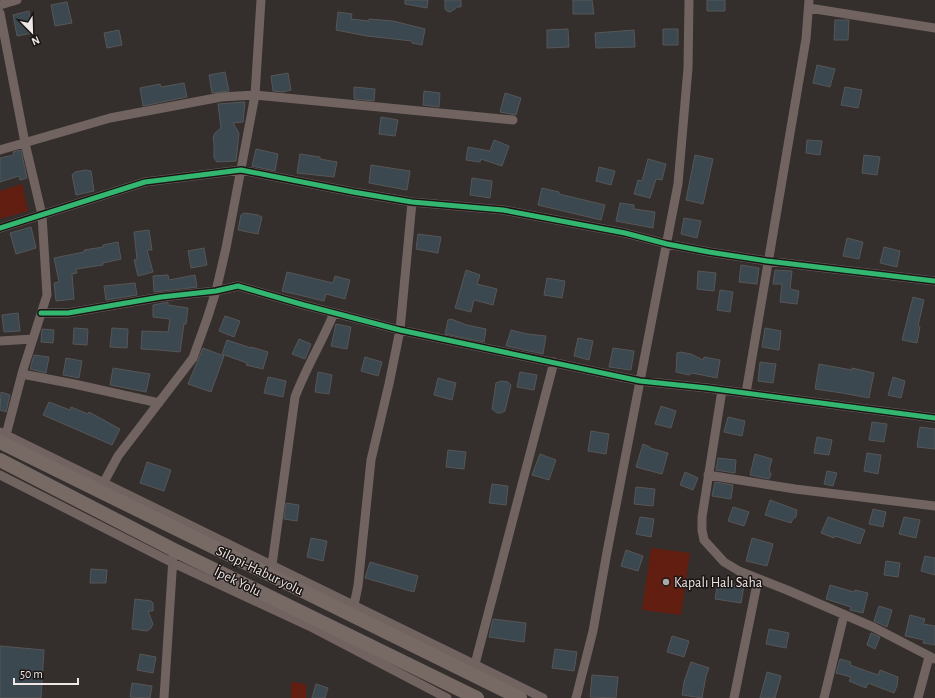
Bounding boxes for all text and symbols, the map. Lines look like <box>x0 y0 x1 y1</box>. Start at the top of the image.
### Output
north arrow <box>12 12 52 52</box>
text: N <box>30 34 41 47</box>
street label: Silopi-Habur yolu <box>214 544 305 598</box>
street label: İpek Yolu <box>212 562 264 599</box>
place label: Kapalı Halı Saha <box>674 576 763 590</box>
marker: Kapalı Halı Saha <box>661 577 671 587</box>
scale bar <box>14 660 78 686</box>
text: 50 m <box>20 668 43 680</box>

